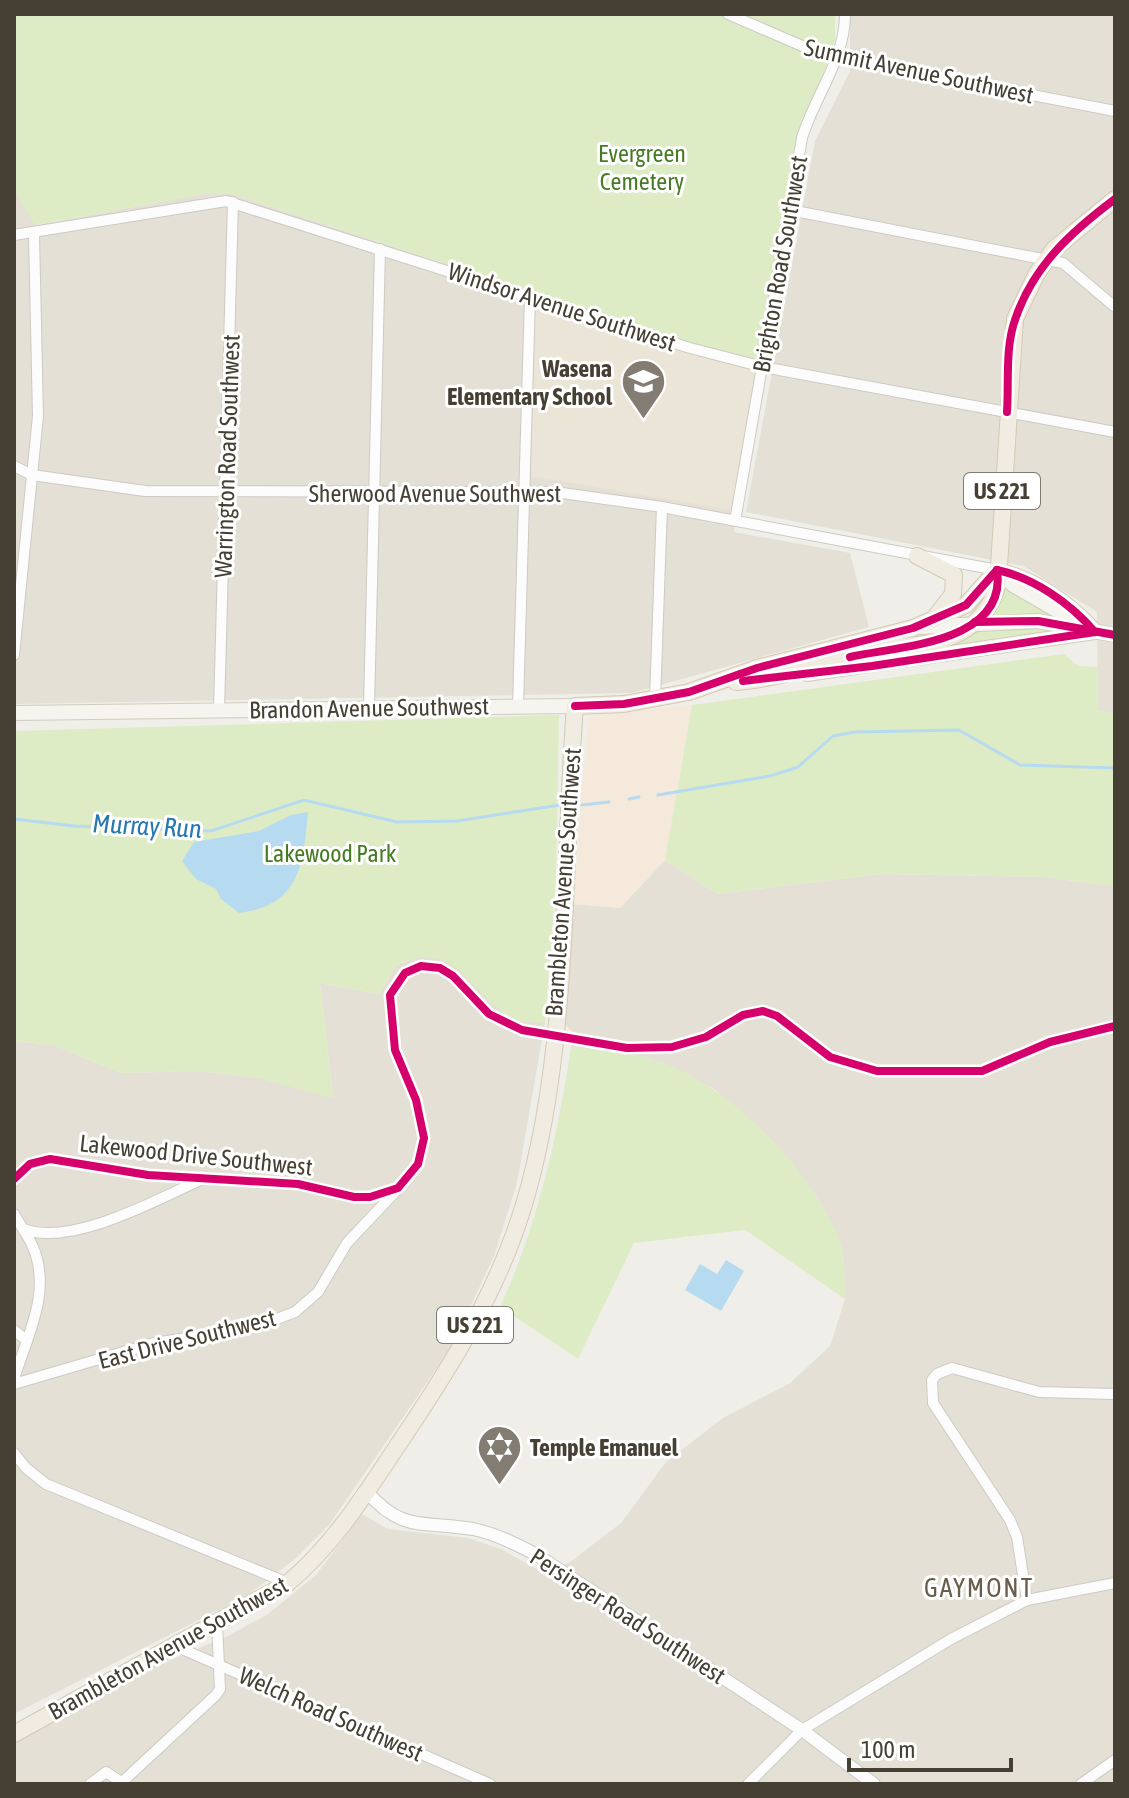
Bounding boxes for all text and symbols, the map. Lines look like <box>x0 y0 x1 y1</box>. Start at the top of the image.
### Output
street label: Summit Avenue Southwest <box>802 34 1036 109</box>
park label: Evergreen Cemetery <box>598 140 686 195</box>
street label: Brighton Road Southwest <box>748 153 812 375</box>
street label: Windsor Avenue Southwest <box>445 257 679 357</box>
street label: Warrington Road Southwest <box>209 334 245 578</box>
place label: Wasena Elementary School <box>447 355 613 410</box>
school or university icon: Wasena Elementary School <box>619 358 667 421</box>
road number: US 221 <box>964 473 1040 509</box>
street label: Sherwood Avenue Southwest <box>309 480 561 507</box>
street label: Brandon Avenue Southwest <box>249 692 489 724</box>
street label: Brambleton Avenue Southwest <box>540 747 586 1017</box>
water label: Murray Run <box>92 808 203 844</box>
park label: Lakewood Park <box>264 840 397 867</box>
street label: Lakewood Drive Southwest <box>78 1129 314 1181</box>
street label: East Drive Southwest <box>96 1304 279 1374</box>
road number: US 221 <box>437 1307 513 1343</box>
synagogue icon: Temple Emanuel <box>475 1423 523 1486</box>
place label: Temple Emanuel <box>530 1434 679 1461</box>
street label: Persinger Road Southwest <box>525 1543 731 1689</box>
street label: Brambleton Avenue Southwest <box>44 1571 292 1725</box>
district label: GAYMONT <box>924 1573 1034 1603</box>
street label: Welch Road Southwest <box>235 1661 427 1767</box>
scale bar <box>849 1722 1011 1772</box>
text: 100 m <box>861 1736 915 1763</box>

